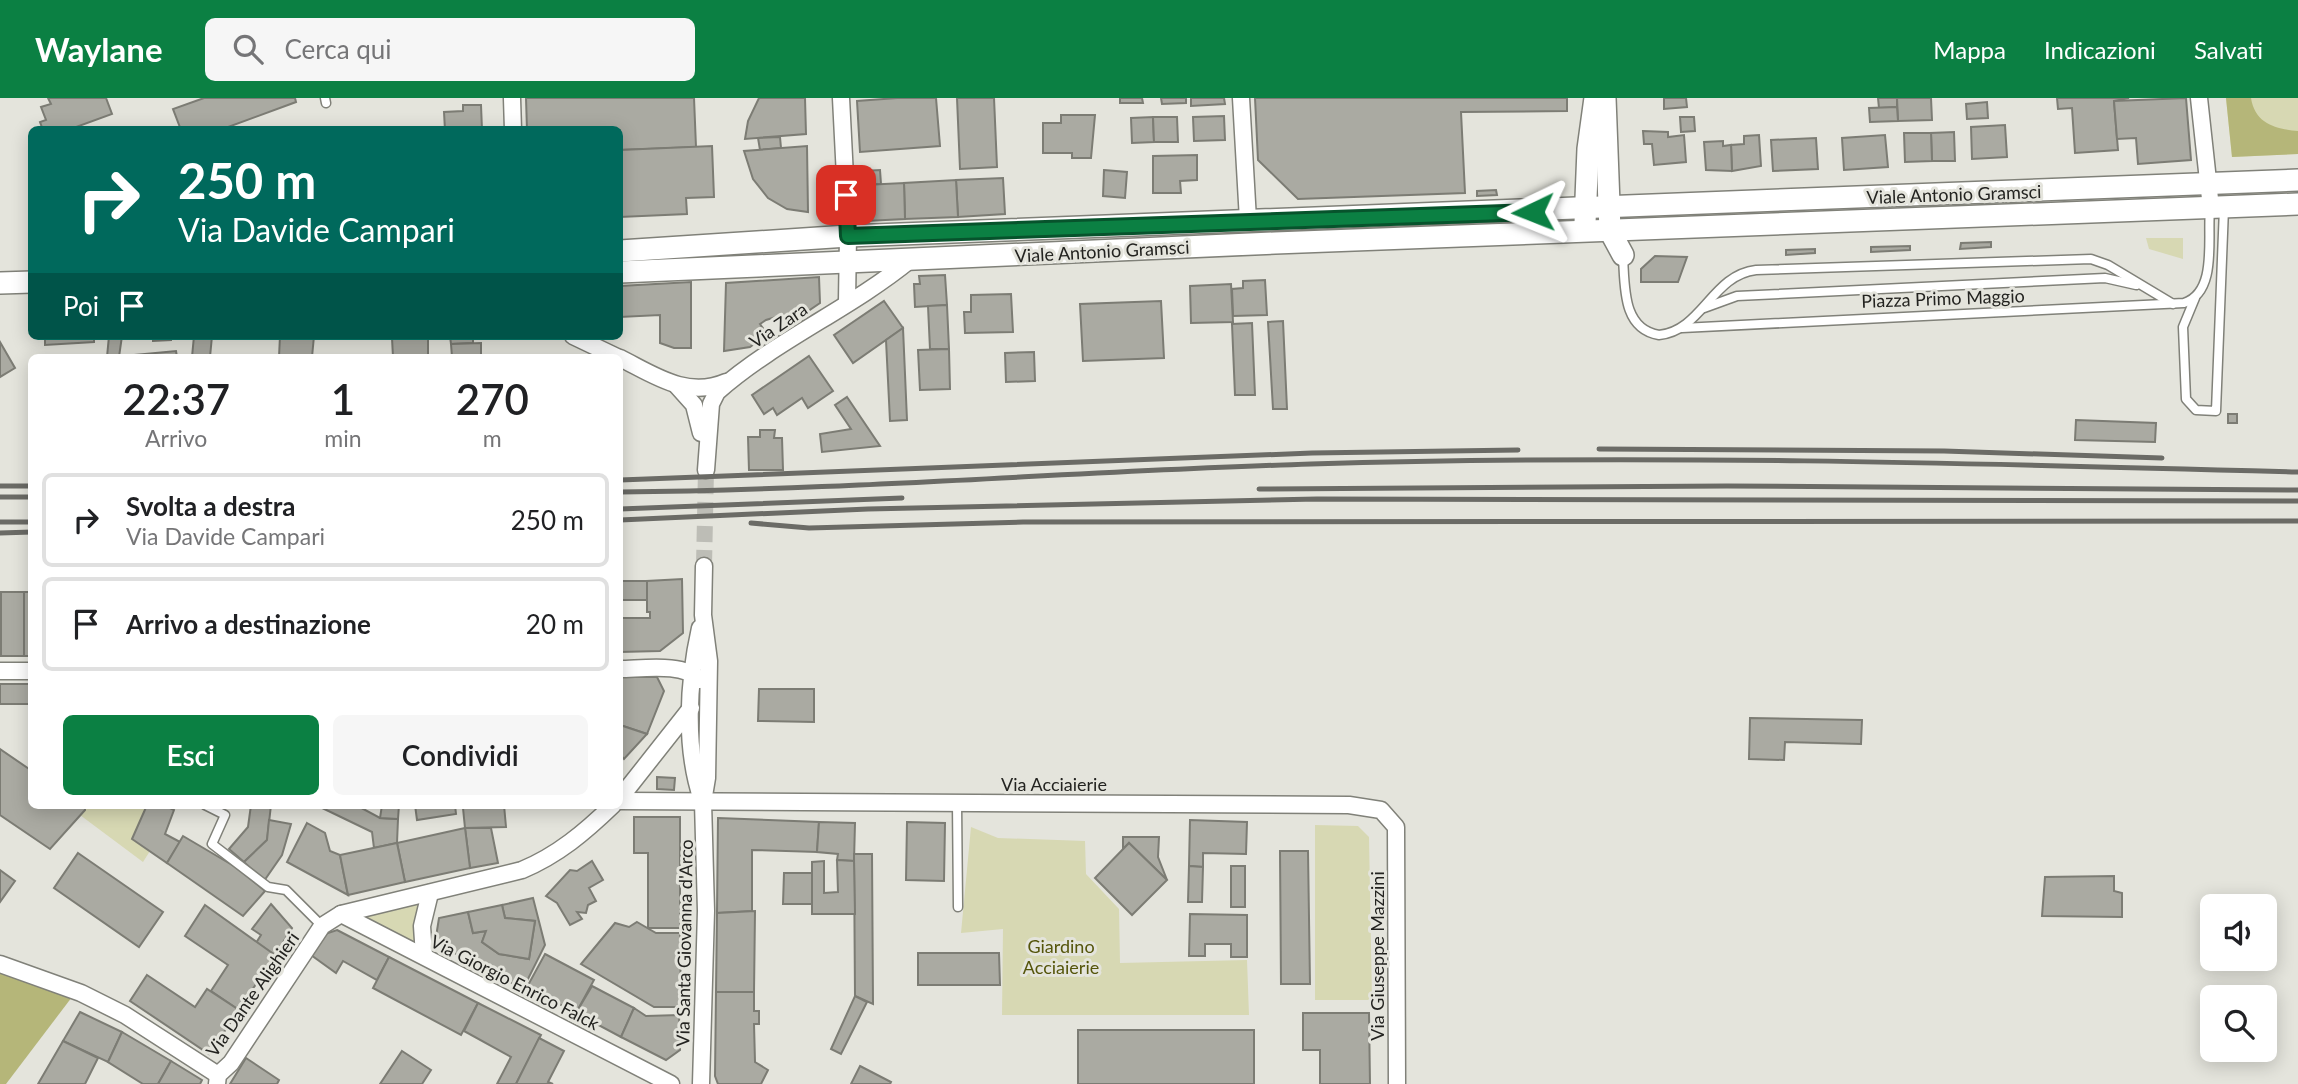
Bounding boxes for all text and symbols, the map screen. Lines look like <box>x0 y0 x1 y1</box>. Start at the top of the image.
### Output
search box <box>205 18 695 81</box>
text: Waylane <box>35 29 163 69</box>
icon: search <box>229 30 267 68</box>
text: Cerca qui <box>285 33 392 65</box>
text: Mappa <box>1933 35 2006 64</box>
text: Indicazioni <box>2044 35 2156 64</box>
text: Salvati <box>2194 35 2263 64</box>
text: 250 m <box>178 151 316 209</box>
icon: right <box>63 154 154 245</box>
pin <box>816 165 876 225</box>
position arrow <box>1496 175 1570 249</box>
icon: arrive <box>827 176 865 214</box>
street label: Viale Antonio Gramsci <box>1866 180 2042 208</box>
text: Via Davide Campari <box>178 210 455 249</box>
street label: Viale Antonio Gramsci <box>1014 235 1190 267</box>
street label: Piazza Primo Maggio <box>1861 284 2025 312</box>
icon: arrive <box>113 287 151 325</box>
text: Poi <box>63 290 99 322</box>
street label: Via Zara <box>745 298 811 352</box>
text: 22:37 <box>122 374 230 424</box>
text: 1 <box>331 374 355 424</box>
text: 270 <box>456 374 529 424</box>
text: Arrivo <box>145 424 207 452</box>
text: min <box>324 424 362 452</box>
text: m <box>483 424 502 452</box>
text: Svolta a destra <box>126 490 296 522</box>
icon: right <box>67 501 105 539</box>
text: 250 m <box>511 504 584 536</box>
text: Via Davide Campari <box>126 522 325 550</box>
icon: arrive <box>67 605 105 643</box>
text: Arrivo a destinazione <box>126 608 371 640</box>
text: 20 m <box>526 608 584 640</box>
button: Esci <box>63 715 319 795</box>
button: Condividi <box>333 715 588 795</box>
street label: Via Acciaierie <box>1001 773 1107 795</box>
street label: Via Santa Giovanna d'Arco <box>671 839 697 1047</box>
street label: Via Giuseppe Mazzini <box>1366 871 1388 1041</box>
map controls <box>2200 894 2277 1062</box>
button: sound <box>2200 894 2277 971</box>
street label: Via Dante Alighieri <box>201 927 303 1061</box>
street label: Via Giorgio Enrico Falck <box>427 930 604 1035</box>
park label: Giardino Acciaierie <box>1023 935 1099 978</box>
button: search <box>2200 985 2277 1062</box>

